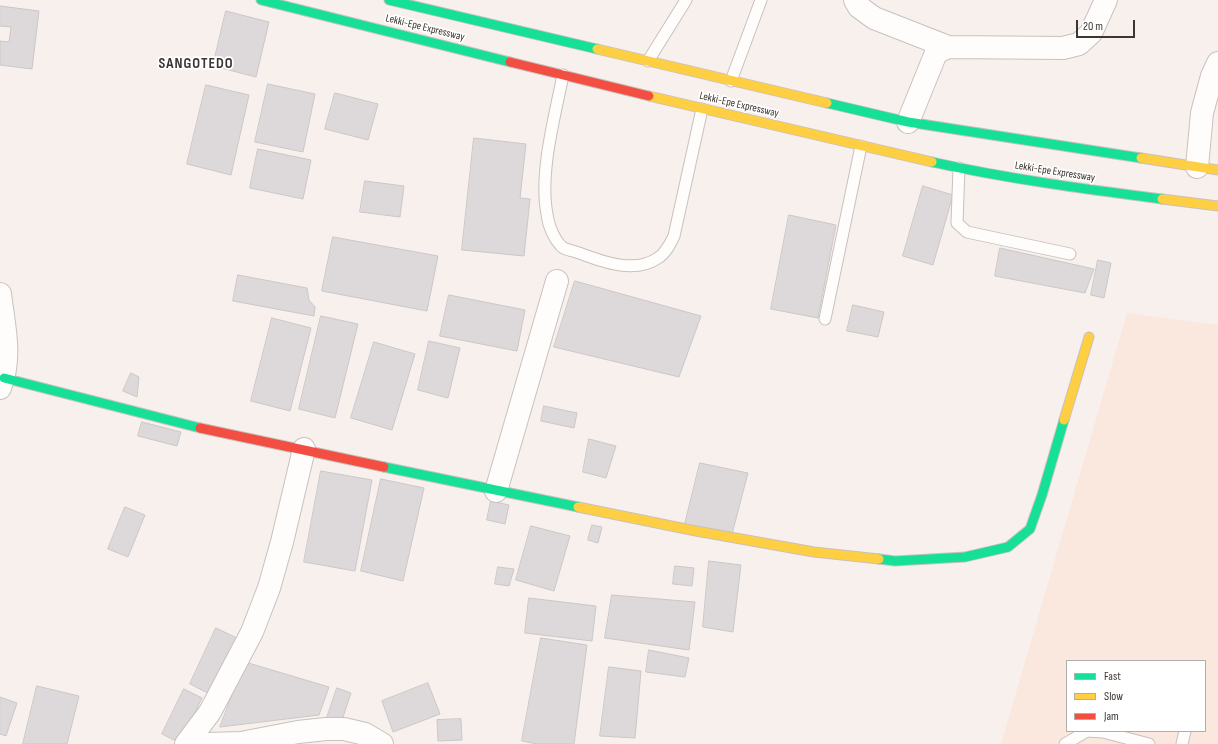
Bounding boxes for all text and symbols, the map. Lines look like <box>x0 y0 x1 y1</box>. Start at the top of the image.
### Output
street label: Lekki-Epe Expressway <box>384 12 466 44</box>
scale bar <box>1078 12 1137 38</box>
text: 20 m <box>1083 19 1103 34</box>
district label: SANGOTEDO <box>159 55 233 73</box>
street label: Lekki-Epe Expressway <box>698 89 780 121</box>
street label: Lekki-Epe Expressway <box>1014 159 1096 185</box>
legend <box>1066 660 1206 732</box>
text: Fast <box>1104 669 1121 684</box>
text: Slow <box>1104 689 1123 704</box>
text: Jam <box>1104 709 1119 724</box>

